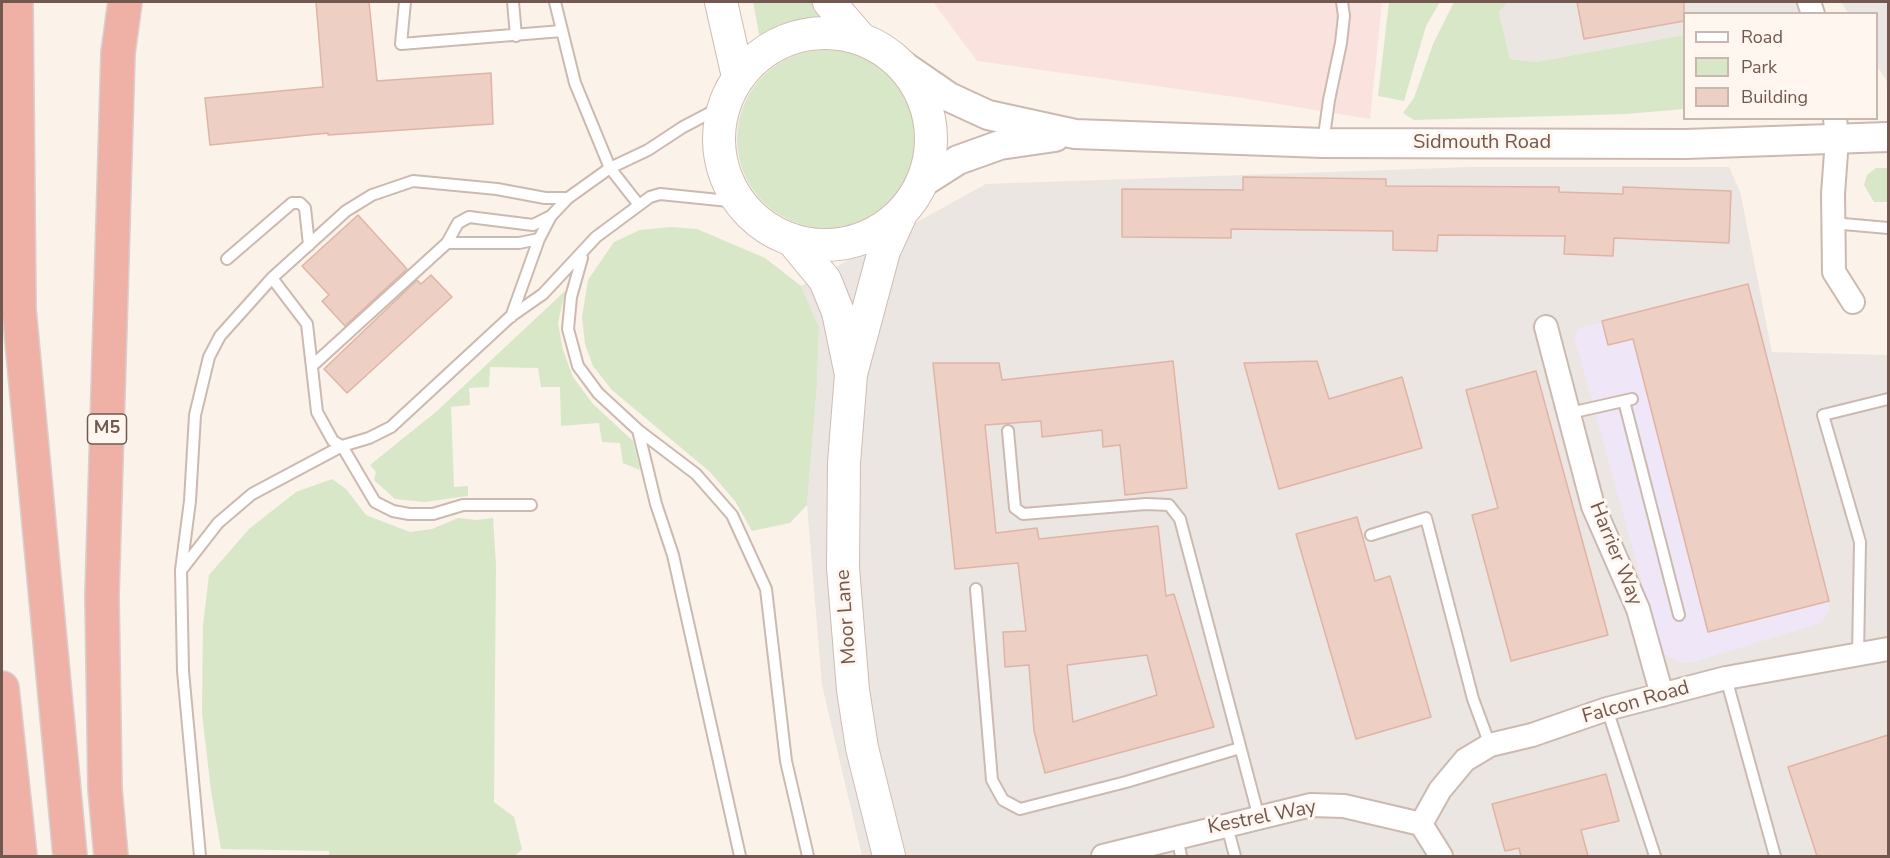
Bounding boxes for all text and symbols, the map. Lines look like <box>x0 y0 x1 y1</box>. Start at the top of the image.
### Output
legend <box>1683 12 1878 120</box>
text: Road <box>1741 25 1783 49</box>
text: Park <box>1741 55 1777 79</box>
text: Building <box>1741 85 1808 109</box>
street label: Sidmouth Road <box>1413 131 1551 155</box>
road number: M5 <box>88 414 126 444</box>
street label: Harrier Way <box>1583 499 1647 609</box>
street label: Moor Lane <box>832 569 862 665</box>
street label: Falcon Road <box>1580 676 1692 730</box>
street label: Kestrel Way <box>1206 796 1318 840</box>

